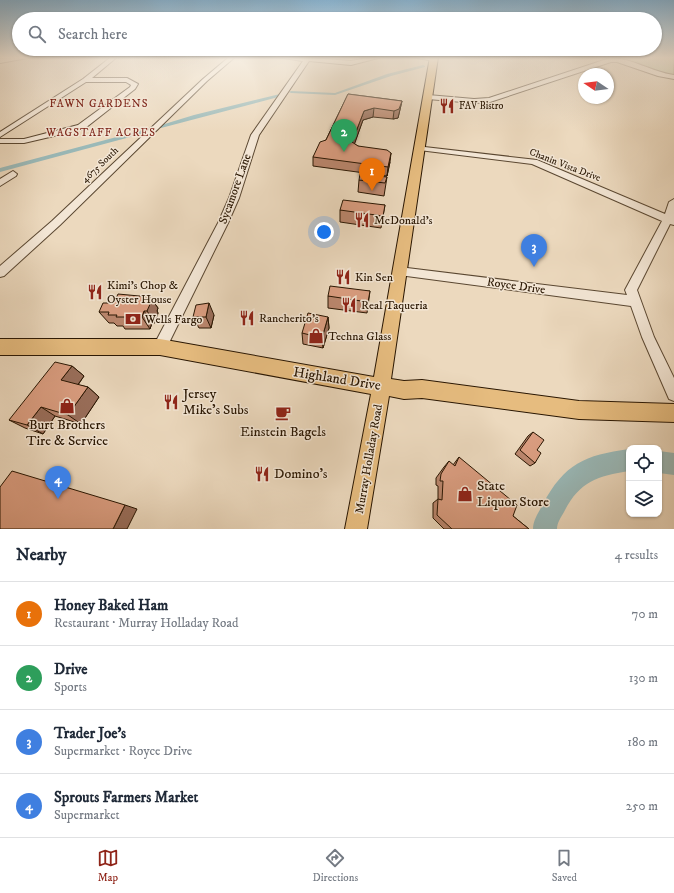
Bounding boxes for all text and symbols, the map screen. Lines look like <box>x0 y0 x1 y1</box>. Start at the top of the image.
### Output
search box <box>12 12 662 56</box>
icon: search <box>26 23 48 45</box>
text: Search here <box>58 25 127 44</box>
north arrow <box>578 68 614 104</box>
district label: FAWN GARDENS <box>49 97 149 111</box>
restaurant icon: FAV Bistro <box>438 97 456 115</box>
place label: FAV Bistro <box>459 100 504 112</box>
pin: 2 <box>331 119 357 152</box>
district label: WAGSTAFF ACRES <box>45 126 156 140</box>
street label: 4675 South <box>79 144 121 186</box>
street label: Chanin Vista Drive <box>528 146 602 184</box>
street label: Sycamore Lane <box>215 152 255 226</box>
pin: 1 <box>359 158 385 191</box>
restaurant icon: McDonald's <box>353 211 371 229</box>
place label: McDonald's <box>374 213 433 228</box>
your location <box>314 222 334 242</box>
pin: 3 <box>521 234 547 267</box>
restaurant icon: Kin Sen <box>334 268 352 286</box>
place label: Kin Sen <box>355 270 394 285</box>
street label: Royce Drive <box>486 274 546 298</box>
place label: Kimi's Chop & Oyster House <box>107 278 178 307</box>
restaurant icon: Kimi's Chop & Oyster House <box>86 283 104 301</box>
restaurant icon: Real Taqueria <box>340 296 358 314</box>
place label: Real Taqueria <box>361 298 429 313</box>
restaurant icon: Rancherito's <box>238 309 256 327</box>
bank icon: Wells Fargo <box>124 310 142 328</box>
place label: Rancherito's <box>259 311 319 326</box>
place label: Wells Fargo <box>144 312 203 327</box>
shop icon: Techna Glass <box>307 327 325 345</box>
place label: Techna Glass <box>328 329 391 344</box>
street label: Highland Drive <box>292 363 382 395</box>
place label: Jersey Mike's Subs <box>181 385 249 419</box>
restaurant icon: Jersey Mike's Subs <box>162 393 180 411</box>
shop icon: Burt Brothers Tire & Service <box>58 397 76 415</box>
street label: Murray Holladay Road <box>352 403 386 515</box>
cafe icon: Einstein Bagels <box>274 404 292 422</box>
place label: Burt Brothers Tire & Service <box>26 416 108 450</box>
place label: Einstein Bagels <box>240 423 326 441</box>
map controls <box>626 445 662 517</box>
button: locate <box>626 445 662 481</box>
restaurant icon: Domino's <box>253 465 271 483</box>
place label: Domino's <box>274 465 328 483</box>
pin: 4 <box>45 466 71 499</box>
place label: State Liquor Store <box>477 477 549 511</box>
button: layers <box>626 481 662 517</box>
shop icon: State Liquor Store <box>456 485 474 503</box>
text: Nearby <box>16 544 66 566</box>
text: 4 results <box>615 547 658 563</box>
text: Honey Baked Ham <box>54 596 168 615</box>
text: 1 <box>27 606 31 622</box>
text: 70 m <box>632 606 658 622</box>
text: Restaurant · Murray Holladay Road <box>54 615 238 631</box>
text: Drive <box>54 660 87 679</box>
text: 2 <box>26 670 32 686</box>
text: 130 m <box>629 670 658 686</box>
text: Sports <box>54 679 87 695</box>
text: Trader Joe's <box>54 724 126 743</box>
text: 3 <box>27 734 31 750</box>
text: 180 m <box>627 734 658 750</box>
text: Supermarket · Royce Drive <box>54 743 192 759</box>
text: Sprouts Farmers Market <box>54 788 198 807</box>
text: 4 <box>25 798 33 814</box>
text: 250 m <box>626 798 658 814</box>
text: Supermarket <box>54 807 120 823</box>
tab: Map <box>97 847 119 885</box>
tab: Directions <box>313 847 358 885</box>
tab: Saved <box>552 847 577 885</box>

